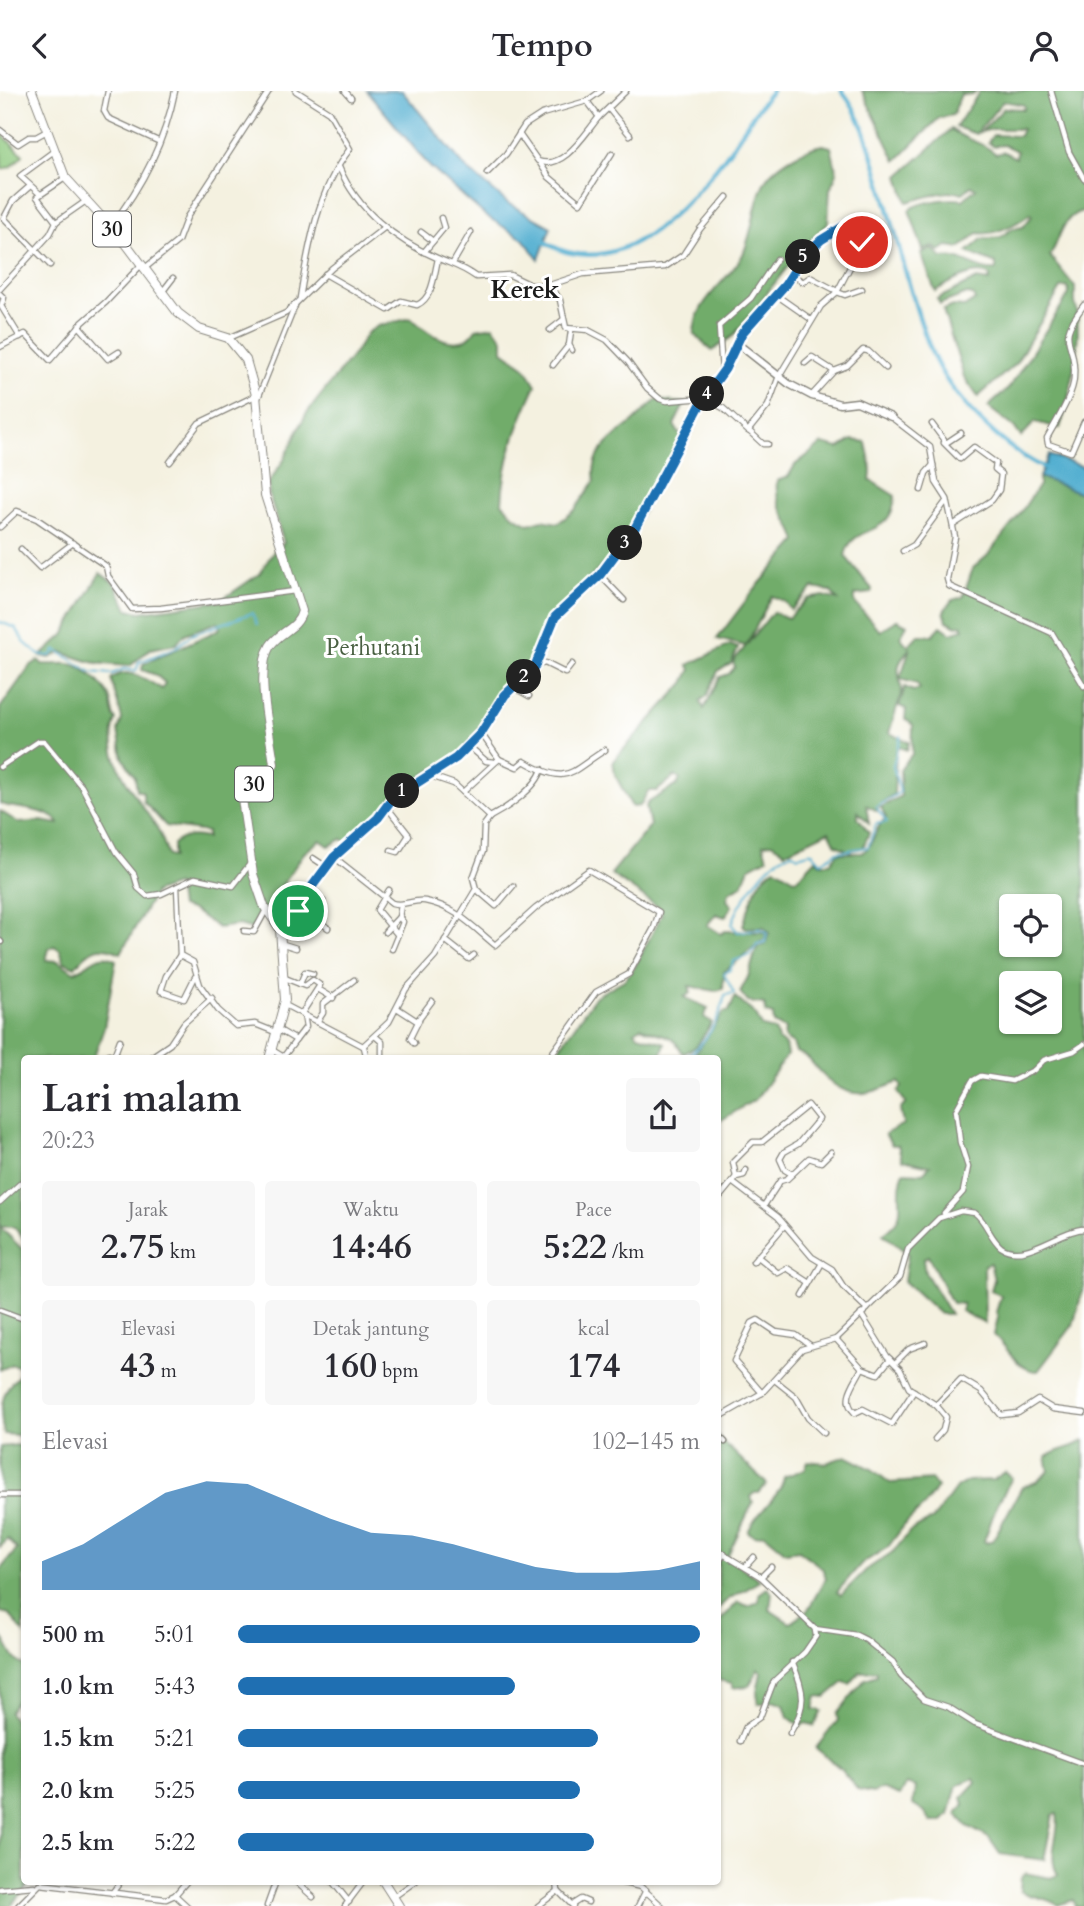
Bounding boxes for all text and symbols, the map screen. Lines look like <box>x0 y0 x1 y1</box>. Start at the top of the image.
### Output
text: Tempo <box>491 24 593 68</box>
icon: back <box>21 27 59 65</box>
icon: person <box>1025 27 1063 65</box>
road number: 30 <box>93 211 131 247</box>
pin <box>832 212 892 272</box>
icon: check <box>843 223 881 261</box>
pin: 5 <box>786 239 820 275</box>
text: 5 <box>798 243 807 269</box>
district label: Kerek <box>490 272 560 307</box>
pin: 4 <box>690 377 724 411</box>
text: 4 <box>702 380 711 406</box>
pin: 3 <box>608 525 642 561</box>
text: 3 <box>620 529 629 555</box>
park label: Perhutani <box>326 632 420 663</box>
pin: 2 <box>506 659 542 695</box>
text: 2 <box>519 663 528 689</box>
road number: 30 <box>235 767 273 801</box>
pin: 1 <box>384 773 420 809</box>
text: 1 <box>397 777 406 803</box>
pin <box>268 881 328 941</box>
icon: arrive <box>279 892 317 930</box>
map controls <box>999 894 1062 1034</box>
button: locate <box>999 894 1062 957</box>
button: layers <box>999 971 1062 1034</box>
text: Lari malam <box>42 1073 241 1125</box>
button: share <box>626 1078 700 1152</box>
text: 20:23 <box>42 1125 95 1156</box>
text: Jarak <box>128 1197 168 1223</box>
text: Waktu <box>343 1197 399 1223</box>
text: Pace <box>575 1197 612 1223</box>
text: 2.75 <box>101 1223 165 1271</box>
text: 14:46 <box>330 1223 412 1271</box>
text: 5:22 <box>543 1223 607 1271</box>
text: km <box>165 1239 196 1265</box>
text: /km <box>607 1239 644 1265</box>
text: Elevasi <box>121 1316 176 1342</box>
text: Detak jantung <box>313 1316 429 1342</box>
text: kcal <box>578 1316 610 1342</box>
text: 43 <box>120 1342 156 1390</box>
text: 160 <box>323 1342 377 1390</box>
text: 174 <box>567 1342 621 1390</box>
text: m <box>156 1358 177 1384</box>
text: bpm <box>377 1358 419 1384</box>
text: Elevasi <box>42 1426 108 1457</box>
text: 102–145 m <box>591 1426 700 1457</box>
text: 500 m <box>42 1619 105 1650</box>
text: 5:01 <box>154 1619 195 1650</box>
text: 1.0 km <box>42 1671 114 1702</box>
text: 5:43 <box>154 1671 195 1702</box>
text: 1.5 km <box>42 1723 114 1754</box>
text: 5:21 <box>154 1723 195 1754</box>
text: 2.0 km <box>42 1775 114 1806</box>
text: 5:25 <box>154 1775 195 1806</box>
text: 2.5 km <box>42 1827 114 1858</box>
text: 5:22 <box>154 1827 195 1858</box>

